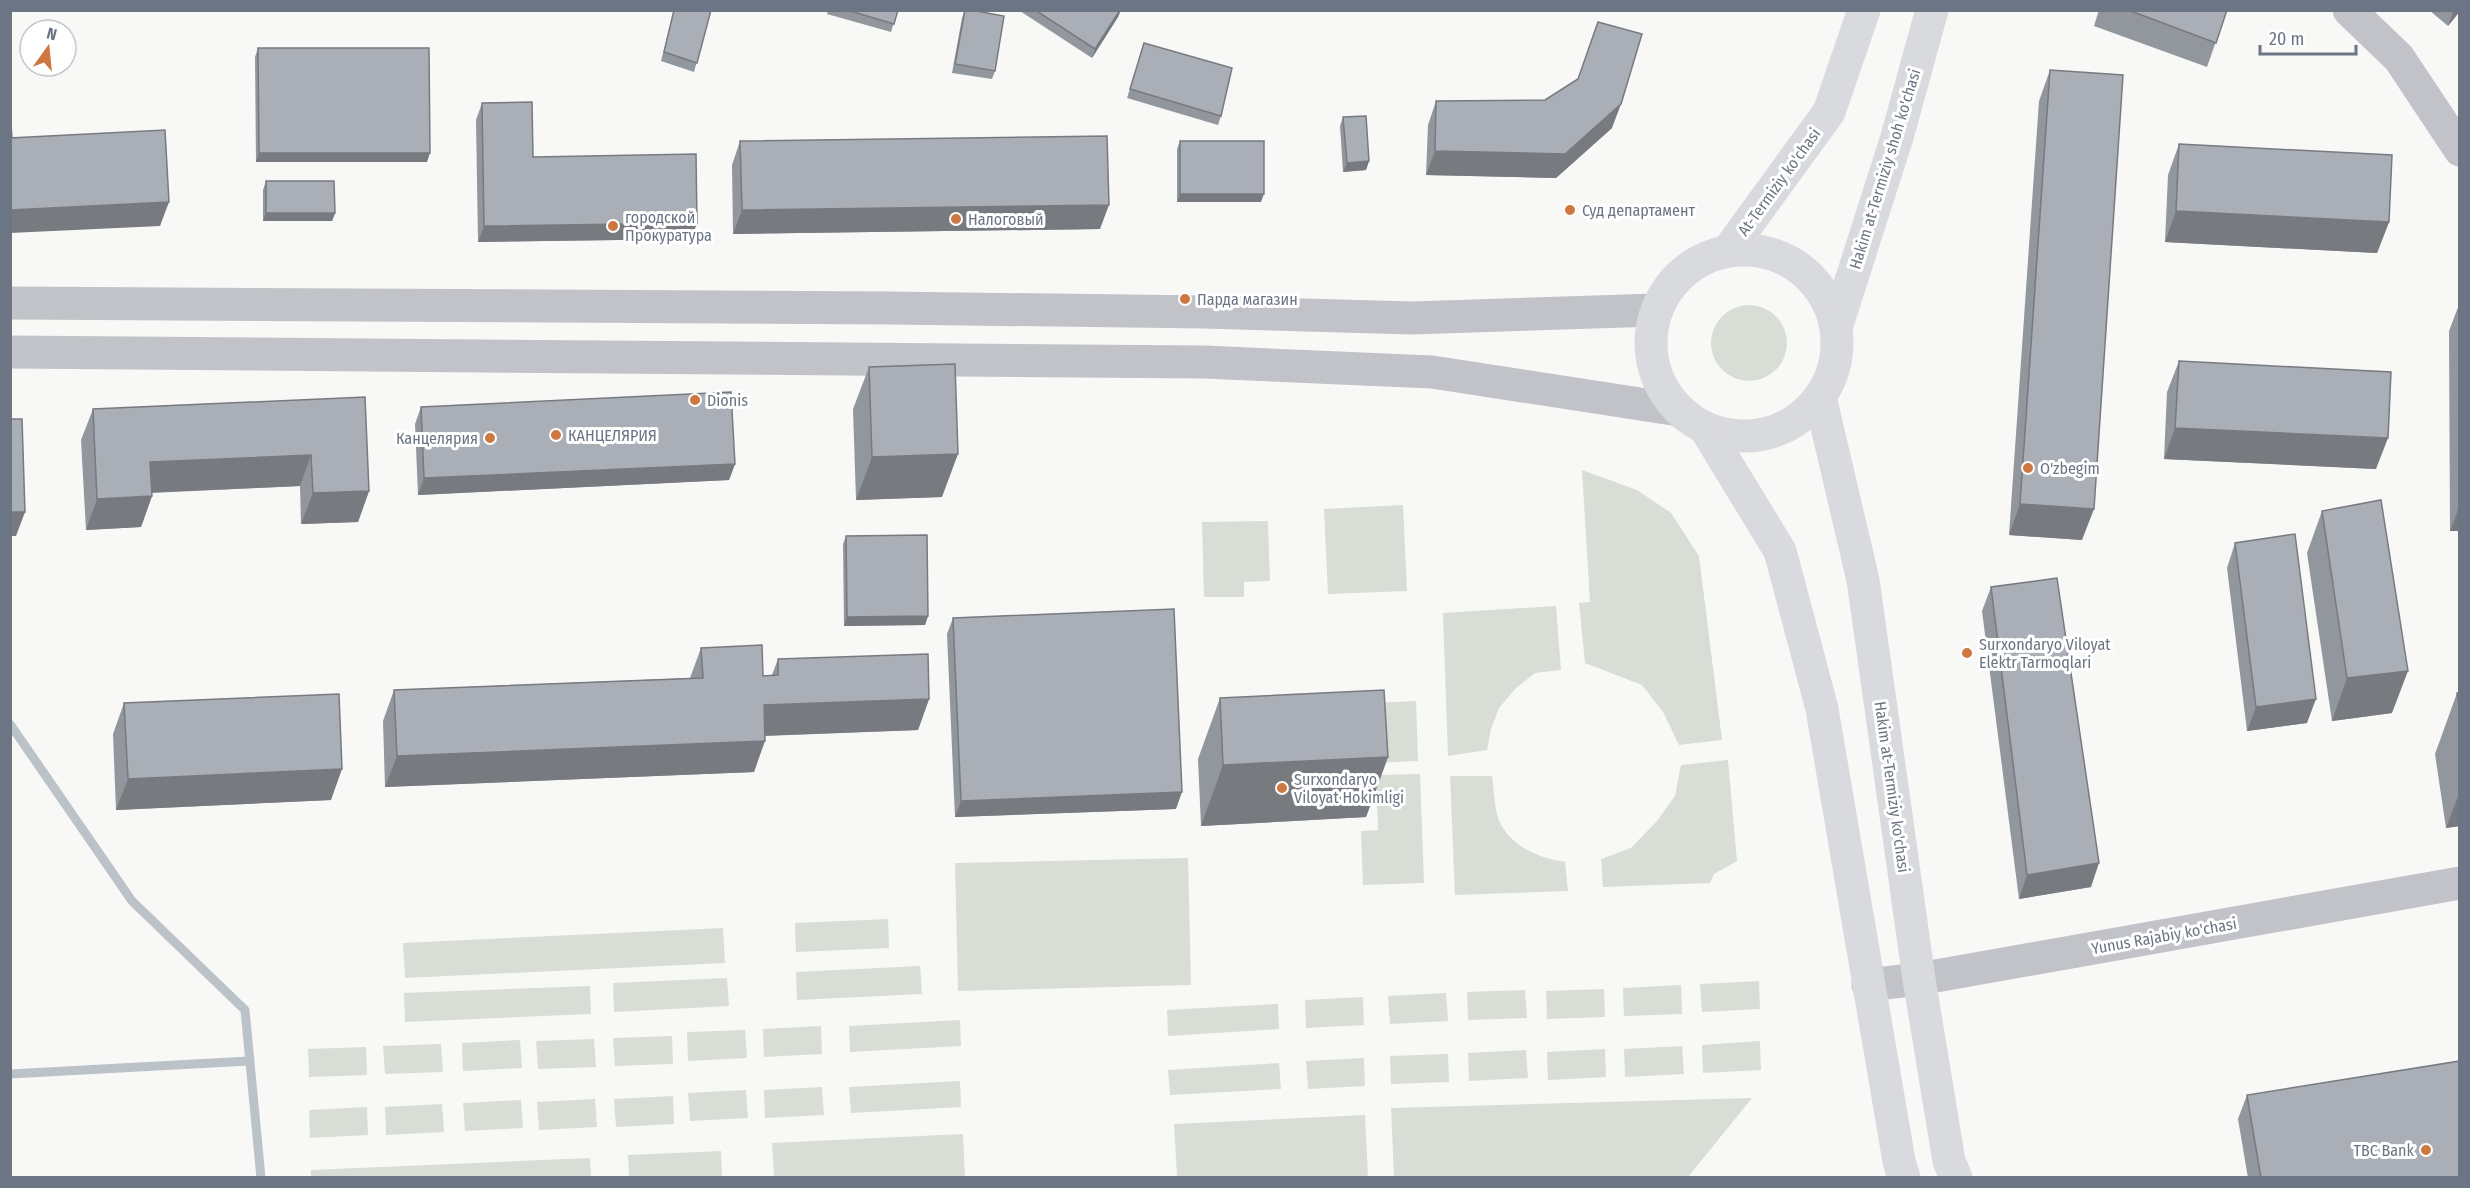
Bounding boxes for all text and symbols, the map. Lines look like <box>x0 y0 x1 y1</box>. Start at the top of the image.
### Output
north arrow <box>18 18 78 78</box>
scale bar <box>2260 18 2356 56</box>
text: N <box>45 24 59 44</box>
text: 20 m <box>2269 28 2304 50</box>
street label: Hakim at-Termiziy shoh ko'chasi <box>1845 66 1925 272</box>
street label: At-Termiziy ko'chasi <box>1734 125 1824 239</box>
place label: Суд департамент <box>1582 201 1695 220</box>
marker: Суд департамент <box>1563 203 1577 217</box>
place label: городской Прокуратура <box>625 208 712 245</box>
place label: Налоговый <box>968 210 1044 229</box>
marker: Налоговый <box>949 212 963 226</box>
marker: городской Прокуратура <box>606 219 620 233</box>
place label: Парда магазин <box>1197 290 1298 309</box>
marker: Парда магазин <box>1178 292 1192 306</box>
place label: Dionis <box>707 391 748 410</box>
marker: Dionis <box>688 393 702 407</box>
place label: КАНЦЕЛЯРИЯ <box>568 426 657 445</box>
marker: КАНЦЕЛЯРИЯ <box>549 428 563 442</box>
place label: Канцелярия <box>396 429 478 448</box>
marker: Канцелярия <box>483 431 497 445</box>
place label: O'zbegim <box>2040 459 2100 478</box>
marker: O'zbegim <box>2021 461 2035 475</box>
place label: Surxondaryo Viloyat Elektr Tarmoqlari <box>1979 635 2111 672</box>
marker: Surxondaryo Viloyat Elektr Tarmoqlari <box>1960 646 1974 660</box>
street label: Hakim at-Termiziy ko'chasi <box>1871 700 1913 874</box>
place label: Surxondaryo Viloyat Hokimligi <box>1294 770 1404 807</box>
marker: Surxondaryo Viloyat Hokimligi <box>1275 781 1289 795</box>
street label: Yunus Rajabiy ko'chasi <box>2090 914 2238 958</box>
place label: TBC Bank <box>2353 1141 2415 1160</box>
marker: TBC Bank <box>2419 1143 2433 1157</box>

